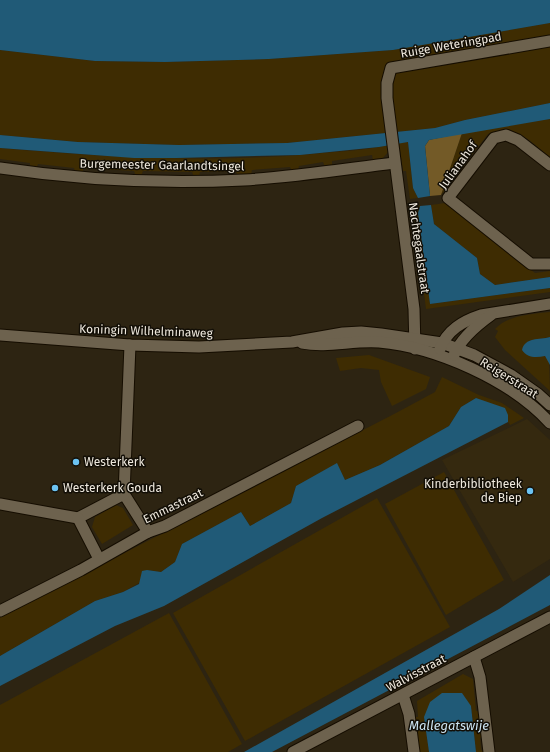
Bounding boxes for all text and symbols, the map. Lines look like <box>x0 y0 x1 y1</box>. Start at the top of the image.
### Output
street label: Ruige Weteringpad <box>399 29 503 61</box>
street label: Julianahof <box>436 138 481 192</box>
street label: Burgemeester Gaarlandtsingel <box>80 157 245 173</box>
street label: Nachtegaalstraat <box>406 201 432 295</box>
street label: Koningin Wilhelminaweg <box>79 322 214 340</box>
street label: Reigerstraat <box>478 355 541 402</box>
place label: Westerkerk <box>84 455 145 469</box>
marker: Westerkerk <box>71 457 81 467</box>
place label: Kinderbibliotheek de Biep <box>424 477 523 505</box>
place label: Westerkerk Gouda <box>63 481 162 495</box>
marker: Westerkerk Gouda <box>50 483 60 493</box>
street label: Emmastraat <box>141 485 206 526</box>
marker: Kinderbibliotheek de Biep <box>525 486 535 496</box>
street label: Walvisstraat <box>384 651 449 695</box>
water label: Mallegatswije <box>409 718 489 733</box>

